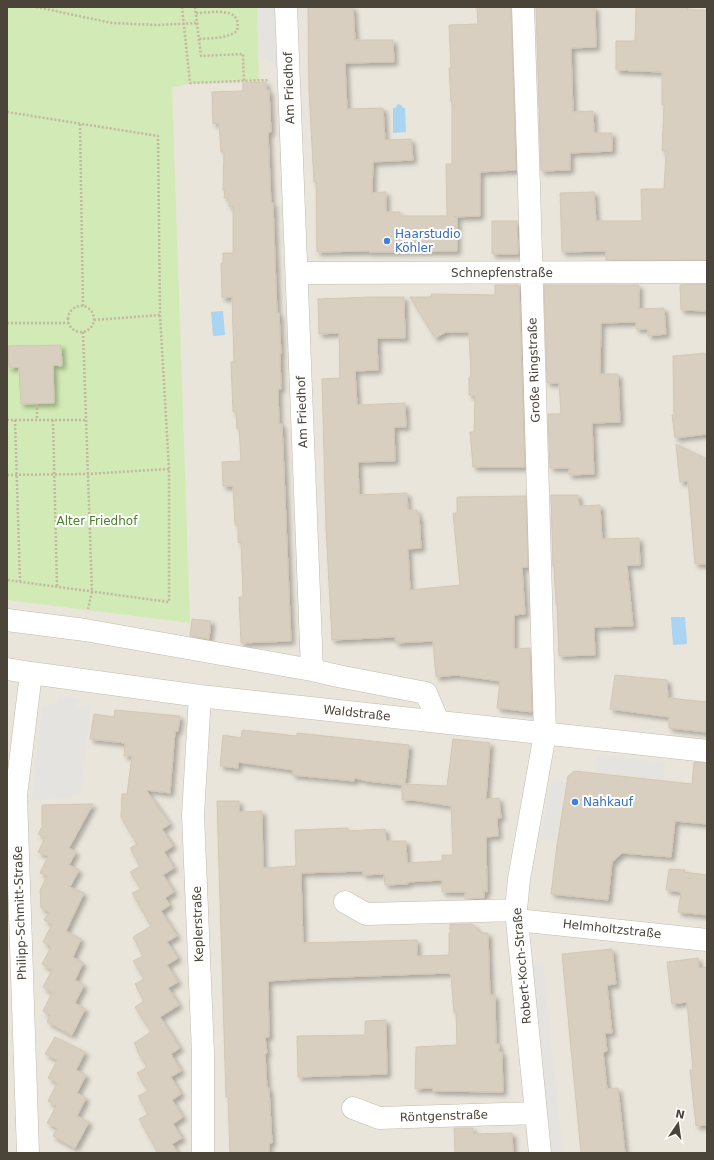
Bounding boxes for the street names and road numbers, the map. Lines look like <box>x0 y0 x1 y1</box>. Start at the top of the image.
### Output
street label: Am Friedhof <box>281 51 297 124</box>
street label: Schnepfenstraße <box>451 266 553 280</box>
street label: Große Ringstraße <box>525 317 543 423</box>
street label: Am Friedhof <box>294 375 310 448</box>
street label: Waldstraße <box>323 703 391 723</box>
street label: Philipp-Schmitt-Straße <box>11 846 29 980</box>
street label: Keplerstraße <box>190 886 206 962</box>
street label: Robert-Koch-Straße <box>510 907 534 1025</box>
street label: Helmholtzstraße <box>562 917 662 941</box>
street label: Röntgenstraße <box>400 1107 488 1125</box>

